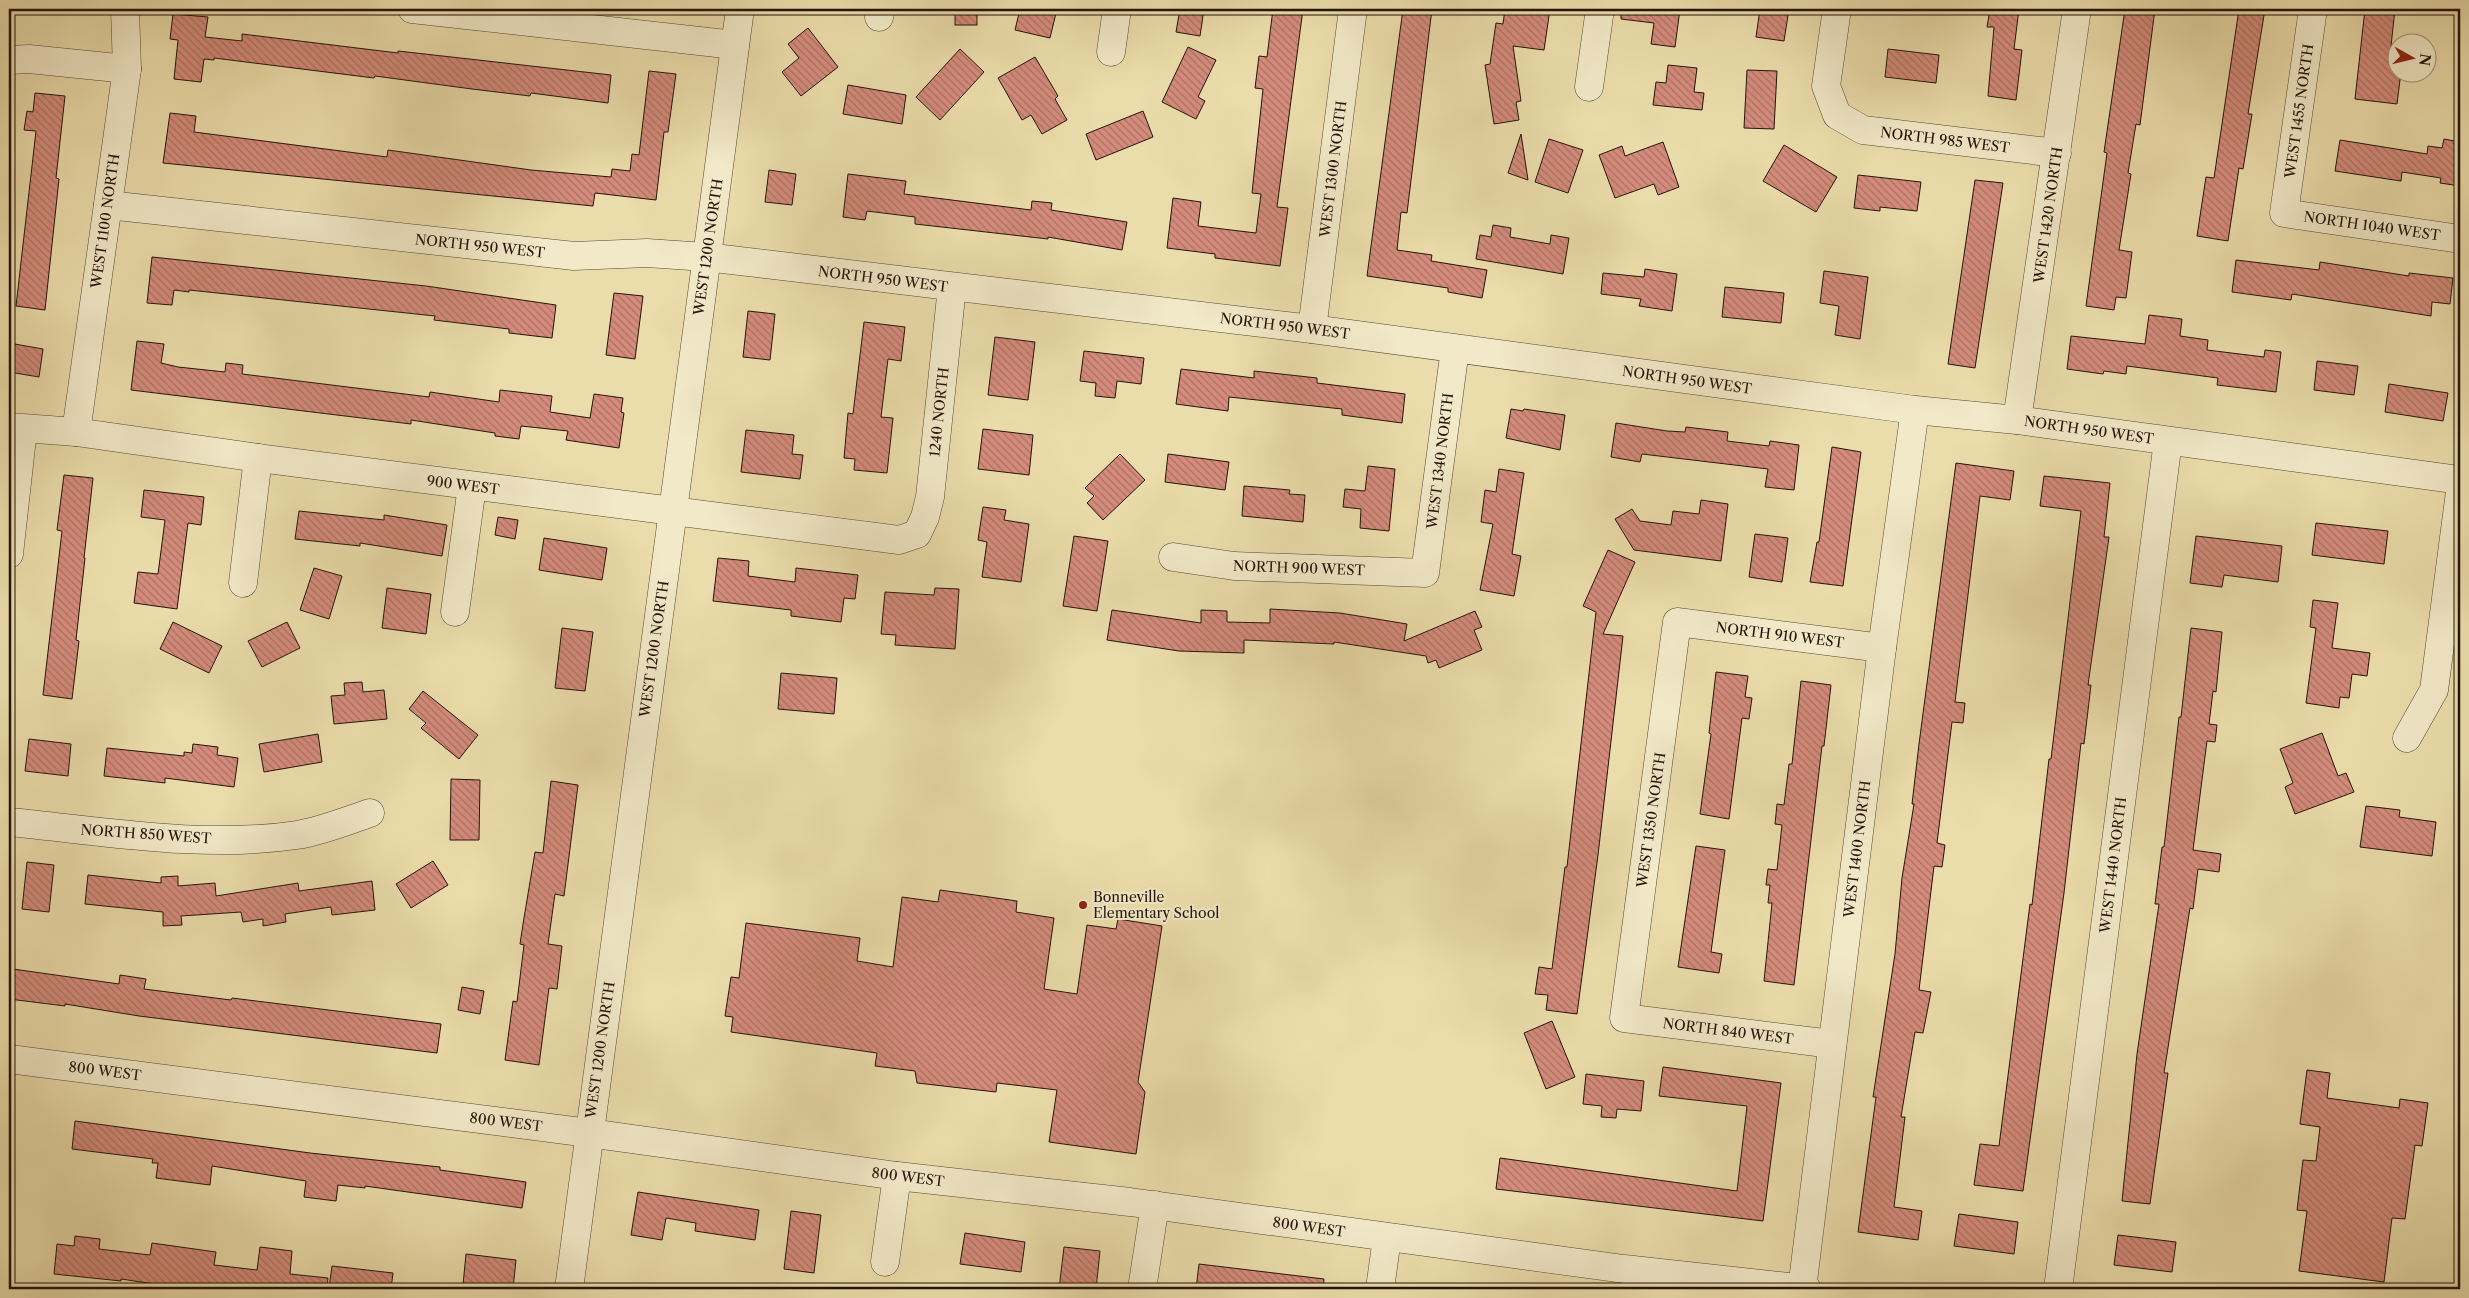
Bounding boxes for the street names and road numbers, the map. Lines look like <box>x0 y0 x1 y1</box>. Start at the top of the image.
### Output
street label: WEST 1455 NORTH <box>2281 43 2317 180</box>
street label: WEST 1300 NORTH <box>1316 100 1350 239</box>
street label: NORTH 985 WEST <box>1879 123 2011 157</box>
street label: WEST 1420 NORTH <box>2029 146 2066 285</box>
street label: WEST 1100 NORTH <box>86 152 123 291</box>
street label: WEST 1200 NORTH <box>689 177 727 318</box>
street label: NORTH 1040 WEST <box>2302 207 2442 245</box>
street label: NORTH 950 WEST <box>414 230 547 262</box>
street label: NORTH 950 WEST <box>817 262 950 296</box>
street label: NORTH 950 WEST <box>1219 309 1352 343</box>
street label: NORTH 950 WEST <box>1621 362 1754 398</box>
street label: 1240 NORTH <box>925 366 953 458</box>
street label: WEST 1340 NORTH <box>1423 392 1457 531</box>
street label: NORTH 950 WEST <box>2023 412 2156 448</box>
street label: 900 WEST <box>426 472 501 498</box>
street label: NORTH 900 WEST <box>1233 557 1366 579</box>
street label: WEST 1200 NORTH <box>635 579 673 720</box>
street label: NORTH 910 WEST <box>1715 618 1846 652</box>
street label: WEST 1350 NORTH <box>1632 751 1669 890</box>
street label: WEST 1400 NORTH <box>1840 779 1874 920</box>
street label: WEST 1440 NORTH <box>2096 796 2130 935</box>
street label: NORTH 850 WEST <box>80 820 212 848</box>
street label: WEST 1200 NORTH <box>581 980 619 1121</box>
street label: NORTH 840 WEST <box>1662 1014 1795 1048</box>
street label: 800 WEST <box>68 1058 143 1084</box>
street label: 800 WEST <box>469 1109 544 1135</box>
street label: 800 WEST <box>871 1164 946 1190</box>
street label: 800 WEST <box>1272 1213 1347 1241</box>

